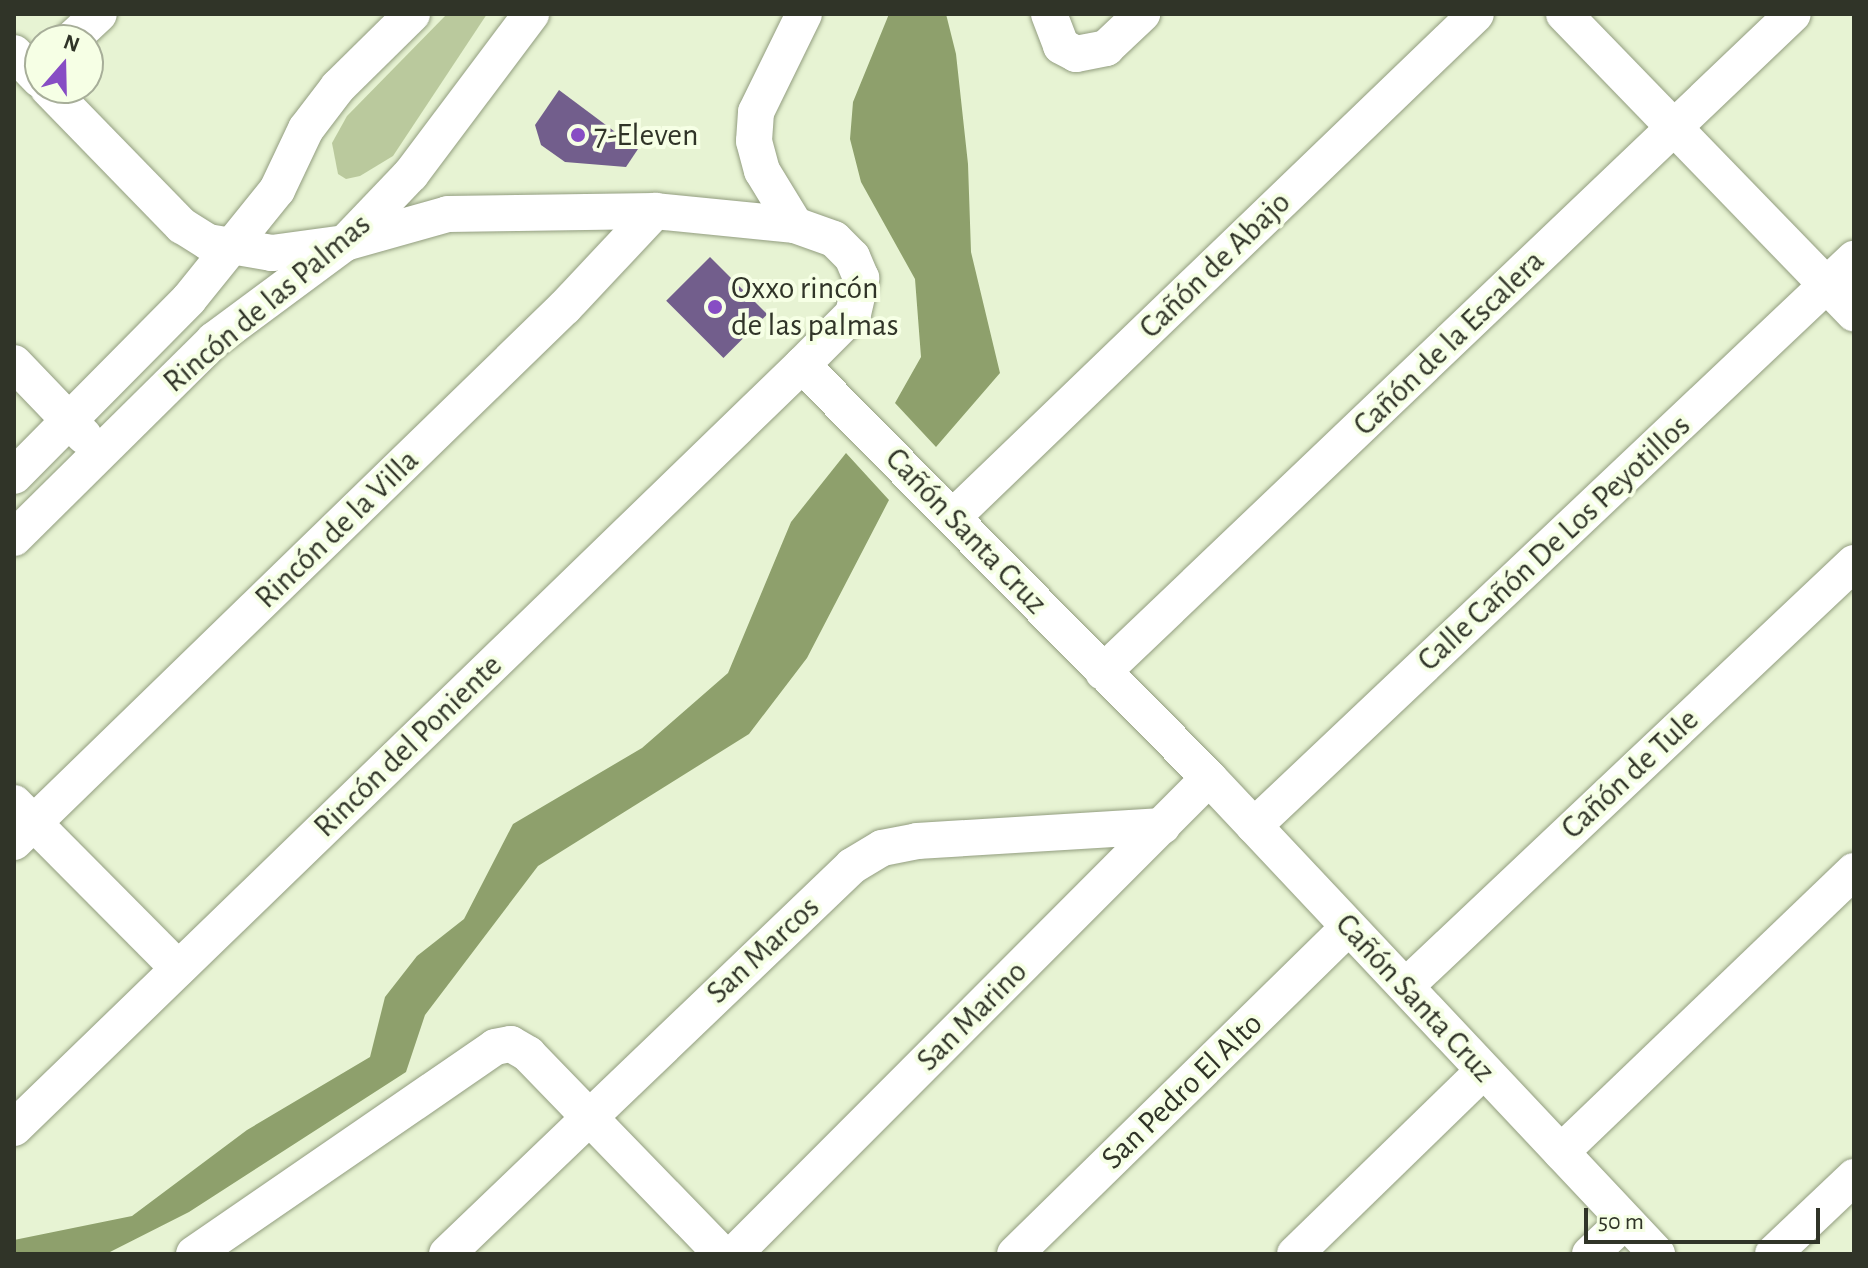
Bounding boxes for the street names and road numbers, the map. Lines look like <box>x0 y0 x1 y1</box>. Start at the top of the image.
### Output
street label: Cañón de Abajo <box>1131 183 1299 347</box>
street label: Rincón de las Palmas <box>156 205 378 401</box>
street label: Cañón de la Escalera <box>1345 242 1553 444</box>
street label: Calle Cañón De Los Peyotillos <box>1410 407 1698 679</box>
street label: Cañón Santa Cruz <box>877 440 1055 622</box>
street label: Rincón de la Villa <box>247 441 427 617</box>
street label: Rincón del Poniente <box>306 646 510 846</box>
street label: Cañón de Tule <box>1553 701 1707 847</box>
street label: San Marcos <box>699 888 827 1012</box>
street label: Cañón Santa Cruz <box>1327 906 1503 1090</box>
street label: San Marino <box>909 953 1035 1079</box>
street label: San Pedro El Alto <box>1093 1005 1271 1177</box>

